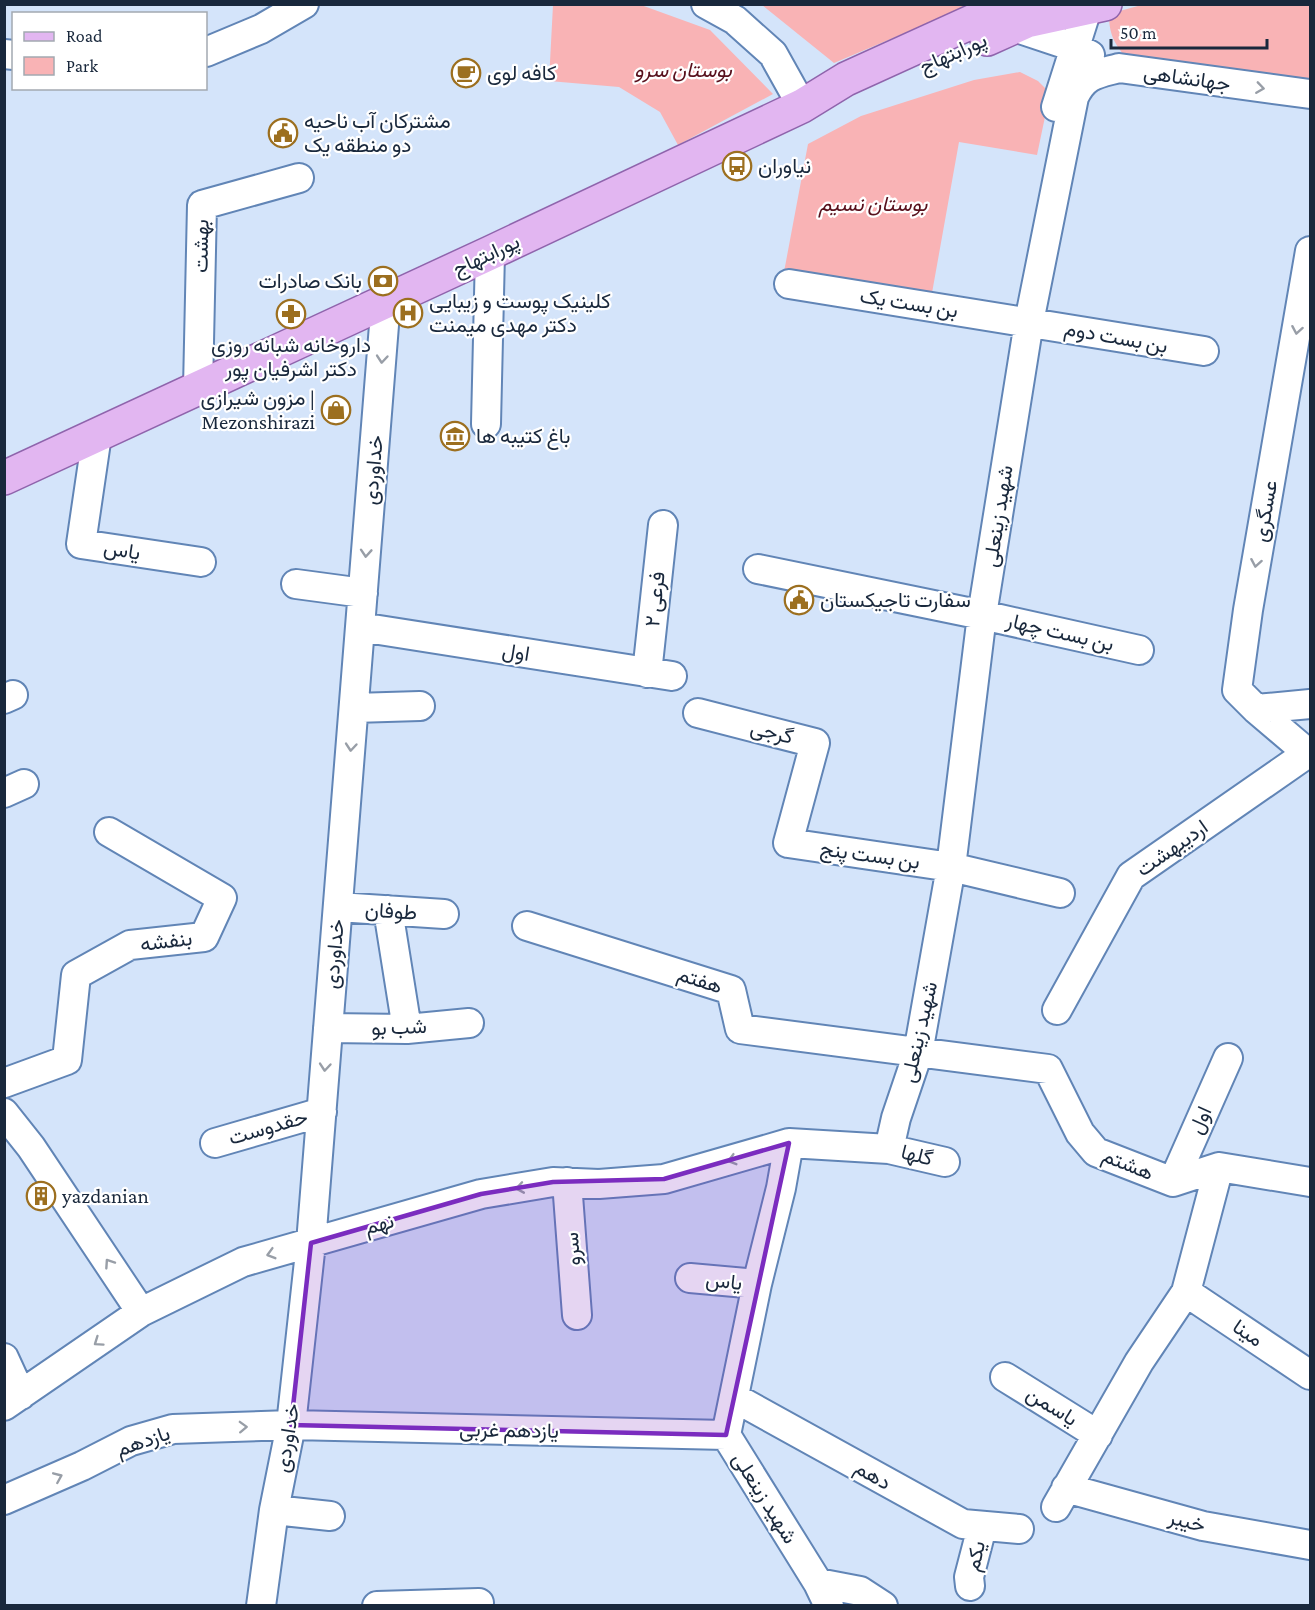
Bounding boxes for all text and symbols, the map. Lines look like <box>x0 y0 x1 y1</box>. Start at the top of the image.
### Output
legend <box>12 12 207 90</box>
scale bar <box>1111 12 1267 50</box>
text: 50 m <box>1120 23 1157 43</box>
text: Road <box>66 26 103 46</box>
street label: پورابتهاج <box>916 28 991 80</box>
text: Park <box>66 56 98 76</box>
cafe icon: کافه لوی <box>450 57 482 89</box>
park label: بوستان سرو <box>634 58 733 83</box>
street label: جهانشاهی <box>1142 60 1232 97</box>
place label: کافه لوی <box>487 61 556 86</box>
one-way arrow <box>1255 81 1265 93</box>
place label: مشترکان آب ناحیه دو منطقه یک <box>304 109 451 158</box>
public building icon: مشترکان آب ناحیه دو منطقه یک <box>267 117 299 149</box>
bus stop icon: نیاوران <box>721 150 753 182</box>
place label: نیاوران <box>758 154 811 179</box>
park label: بوستان نسیم <box>818 192 928 218</box>
street label: بهشت <box>189 219 214 273</box>
street label: پورابتهاج <box>449 229 524 283</box>
bank icon: بانک صادرات <box>367 265 399 297</box>
place label: بانک صادرات <box>259 269 362 294</box>
street label: بن بست یک <box>858 283 960 323</box>
place label: کلینیک پوست و زیبایی دکتر مهدی میمنت <box>429 289 611 338</box>
hospital icon: کلینیک پوست و زیبایی دکتر مهدی میمنت <box>392 297 424 329</box>
pharmacy icon: داروخانه شبانه روزی دکتر اشرفیان پور <box>275 298 307 330</box>
street label: بن بست دوم <box>1062 316 1170 360</box>
one-way arrow <box>1291 324 1304 334</box>
place label: داروخانه شبانه روزی دکتر اشرفیان پور <box>211 333 371 383</box>
one-way arrow <box>375 354 388 363</box>
place label: مزون شيرازی | Mezonshirazi <box>201 386 316 434</box>
shop icon: مزون شيرازی | Mezonshirazi <box>320 394 352 426</box>
museum icon: باغ کتیبه ها <box>439 420 471 452</box>
place label: باغ کتیبه ها <box>476 424 570 450</box>
street label: خداوردی <box>358 434 389 506</box>
street label: شهید زینعلی <box>978 463 1019 569</box>
street label: عسگری <box>1248 478 1283 544</box>
street label: یاس <box>102 535 142 565</box>
one-way arrow <box>360 548 373 558</box>
one-way arrow <box>1250 558 1263 568</box>
street label: فرعی ۲ <box>640 570 671 628</box>
public building icon: سفارت تاجیکستان <box>783 584 815 616</box>
place label: سفارت تاجیکستان <box>820 588 971 613</box>
street label: بن بست چهار <box>1002 608 1116 658</box>
street label: اول <box>500 638 532 667</box>
street label: گرجی <box>748 715 796 750</box>
one-way arrow <box>344 743 357 752</box>
street label: اردیبهشت <box>1132 815 1213 882</box>
street label: بن بست پنج <box>818 836 922 876</box>
street label: طوفان <box>364 897 418 926</box>
street label: خداوردی <box>319 918 350 990</box>
street label: بنفشه <box>139 926 193 956</box>
street label: هفتم <box>674 961 726 1000</box>
street label: شهید زینعلی <box>896 979 943 1085</box>
street label: شب بو <box>371 1014 427 1041</box>
one-way arrow <box>319 1063 332 1072</box>
street label: اول <box>1183 1102 1217 1138</box>
street label: حقدوست <box>226 1104 311 1151</box>
street label: گلها <box>898 1139 935 1171</box>
street label: هشتم <box>1098 1143 1157 1187</box>
one-way arrow <box>728 1153 738 1165</box>
building icon: yazdanian <box>25 1180 57 1212</box>
one-way arrow <box>515 1181 525 1193</box>
place label: yazdanian <box>61 1184 149 1208</box>
street label: نهم <box>361 1208 397 1242</box>
street label: سرو <box>559 1231 586 1267</box>
one-way arrow <box>266 1247 276 1260</box>
one-way arrow <box>104 1259 116 1269</box>
street label: یاس <box>704 1267 744 1295</box>
street label: مینا <box>1228 1314 1268 1352</box>
one-way arrow <box>93 1335 104 1346</box>
street label: یاسمن <box>1022 1381 1082 1431</box>
street label: خداوردی <box>270 1402 305 1475</box>
street label: یازدهم غربی <box>459 1417 559 1445</box>
street label: یازدهم <box>113 1421 174 1463</box>
one-way arrow <box>239 1421 248 1433</box>
street label: شهید زینعلی <box>727 1448 802 1549</box>
street label: دهم <box>850 1455 895 1497</box>
one-way arrow <box>52 1472 63 1484</box>
street label: خیبر <box>1165 1505 1208 1538</box>
street label: یکم <box>960 1538 992 1574</box>

